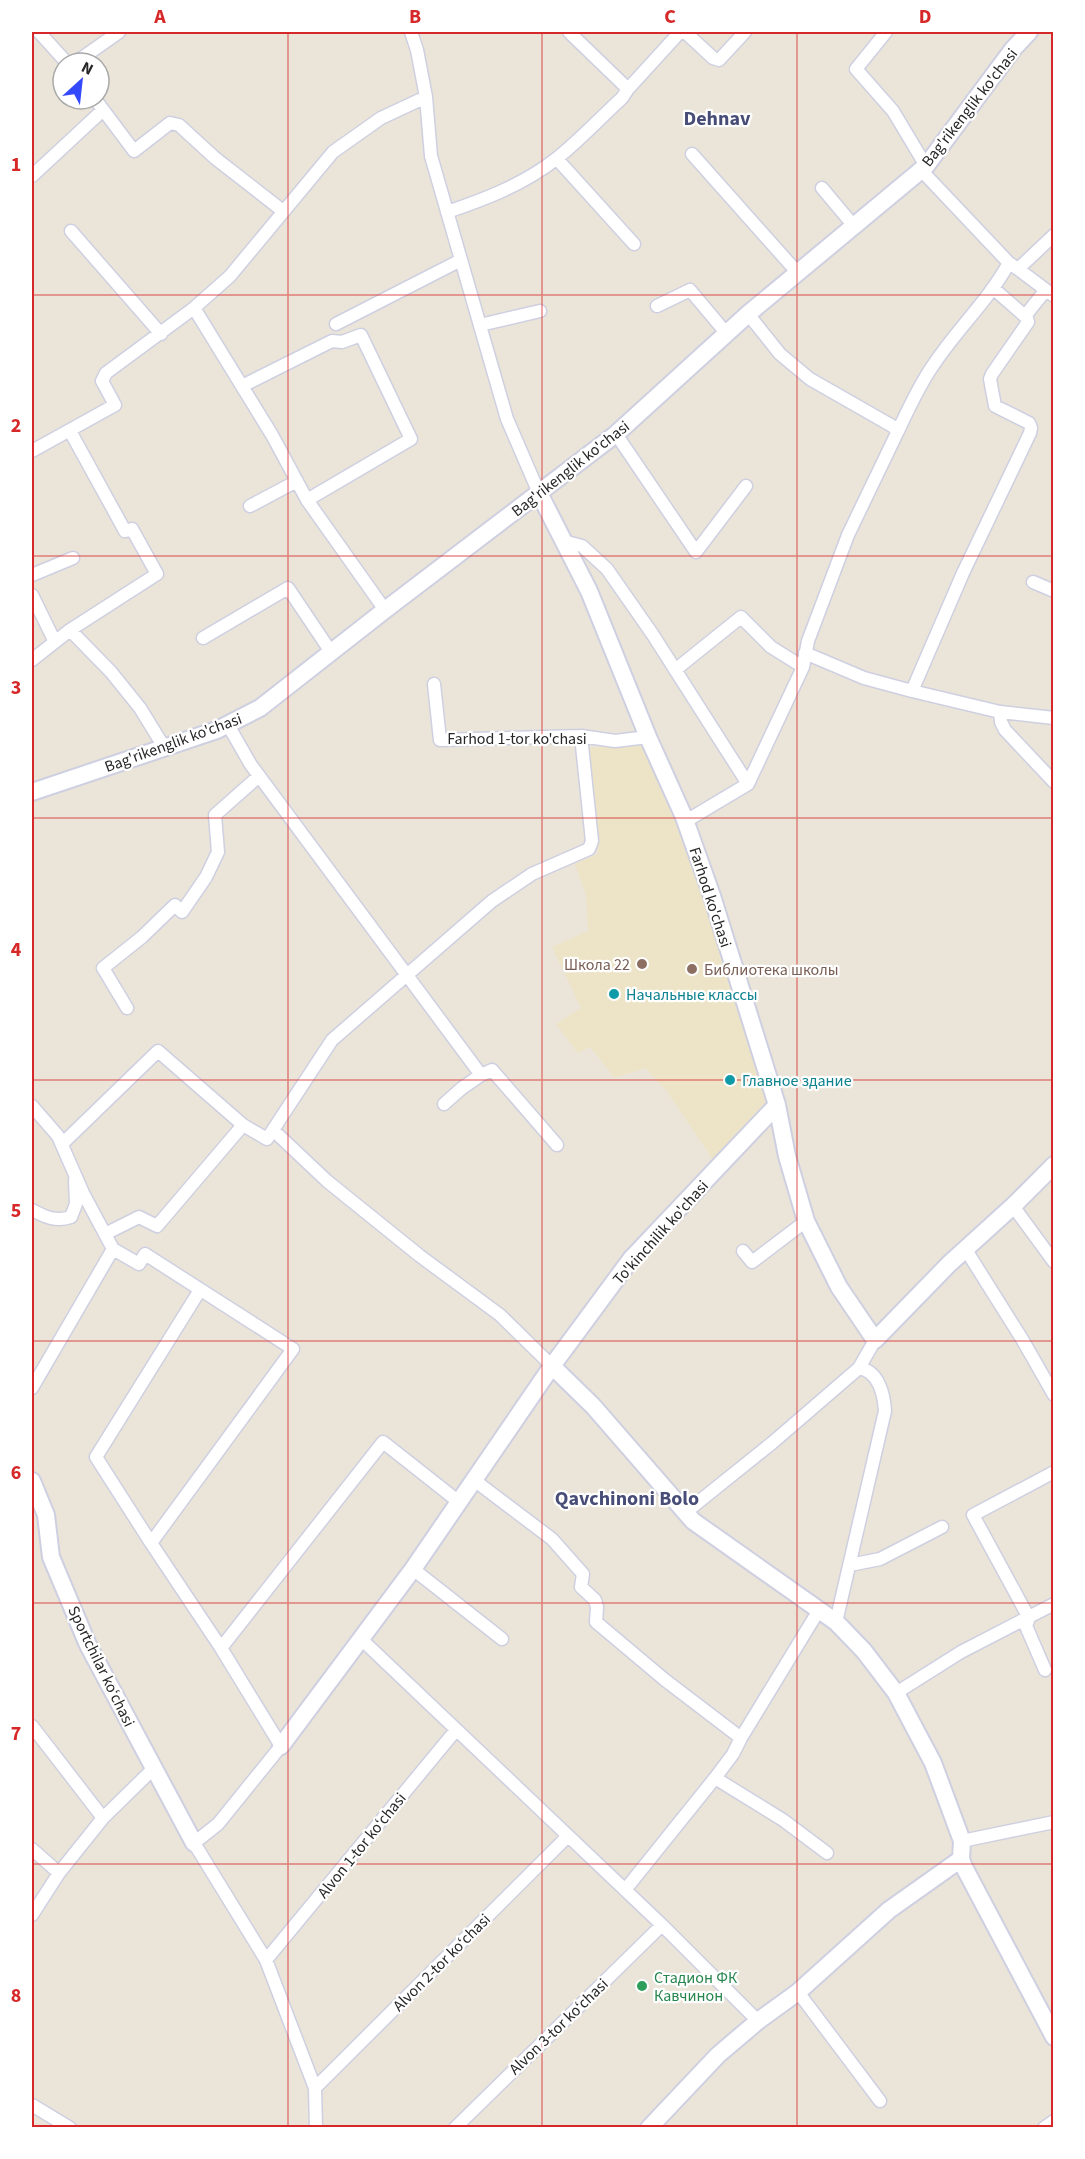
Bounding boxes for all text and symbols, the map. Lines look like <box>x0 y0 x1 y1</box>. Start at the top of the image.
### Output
text: A <box>153 3 166 31</box>
text: B <box>409 3 421 31</box>
text: C <box>664 3 676 31</box>
text: D <box>919 3 931 31</box>
street label: Bag'rikenglik ko'chasi <box>917 44 1023 171</box>
north arrow <box>51 51 111 111</box>
text: N <box>78 56 97 81</box>
district label: Dehnav <box>684 105 751 133</box>
text: 1 <box>11 151 21 179</box>
text: 2 <box>11 412 21 440</box>
street label: Bag'rikenglik ko'chasi <box>507 416 634 522</box>
text: 3 <box>11 674 21 702</box>
street label: Bag'rikenglik ko'chasi <box>102 708 245 778</box>
street label: Farhod 1-tor ko'chasi <box>447 728 587 750</box>
street label: Farhod ko'chasi <box>683 844 737 950</box>
text: 4 <box>11 936 22 964</box>
place label: Школа 22 <box>564 954 630 976</box>
marker: Школа 22 <box>635 957 649 971</box>
place label: Библиотека школы <box>704 959 838 981</box>
marker: Библиотека школы <box>685 962 699 976</box>
place label: Начальные классы <box>626 984 758 1006</box>
marker: Начальные классы <box>607 987 621 1001</box>
place label: Главное здание <box>742 1070 852 1092</box>
marker: Главное здание <box>723 1073 737 1087</box>
street label: To'kinchilik ko'chasi <box>608 1176 714 1290</box>
text: 5 <box>11 1197 21 1225</box>
text: 6 <box>11 1459 21 1487</box>
district label: Qavchinoni Bolo <box>555 1485 699 1513</box>
street label: Sportchilar ko‘chasi <box>62 1602 140 1731</box>
text: 7 <box>11 1720 21 1748</box>
street label: Alvon 1-tor ko‘chasi <box>312 1788 411 1903</box>
street label: Alvon 2-tor ko‘chasi <box>388 1909 496 2017</box>
place label: Стадион ФК Кавчинон <box>654 1967 738 2007</box>
street label: Alvon 3-tor ko‘chasi <box>504 1974 613 2080</box>
marker: Стадион ФК Кавчинон <box>635 1979 649 1993</box>
text: 8 <box>11 1982 21 2010</box>

